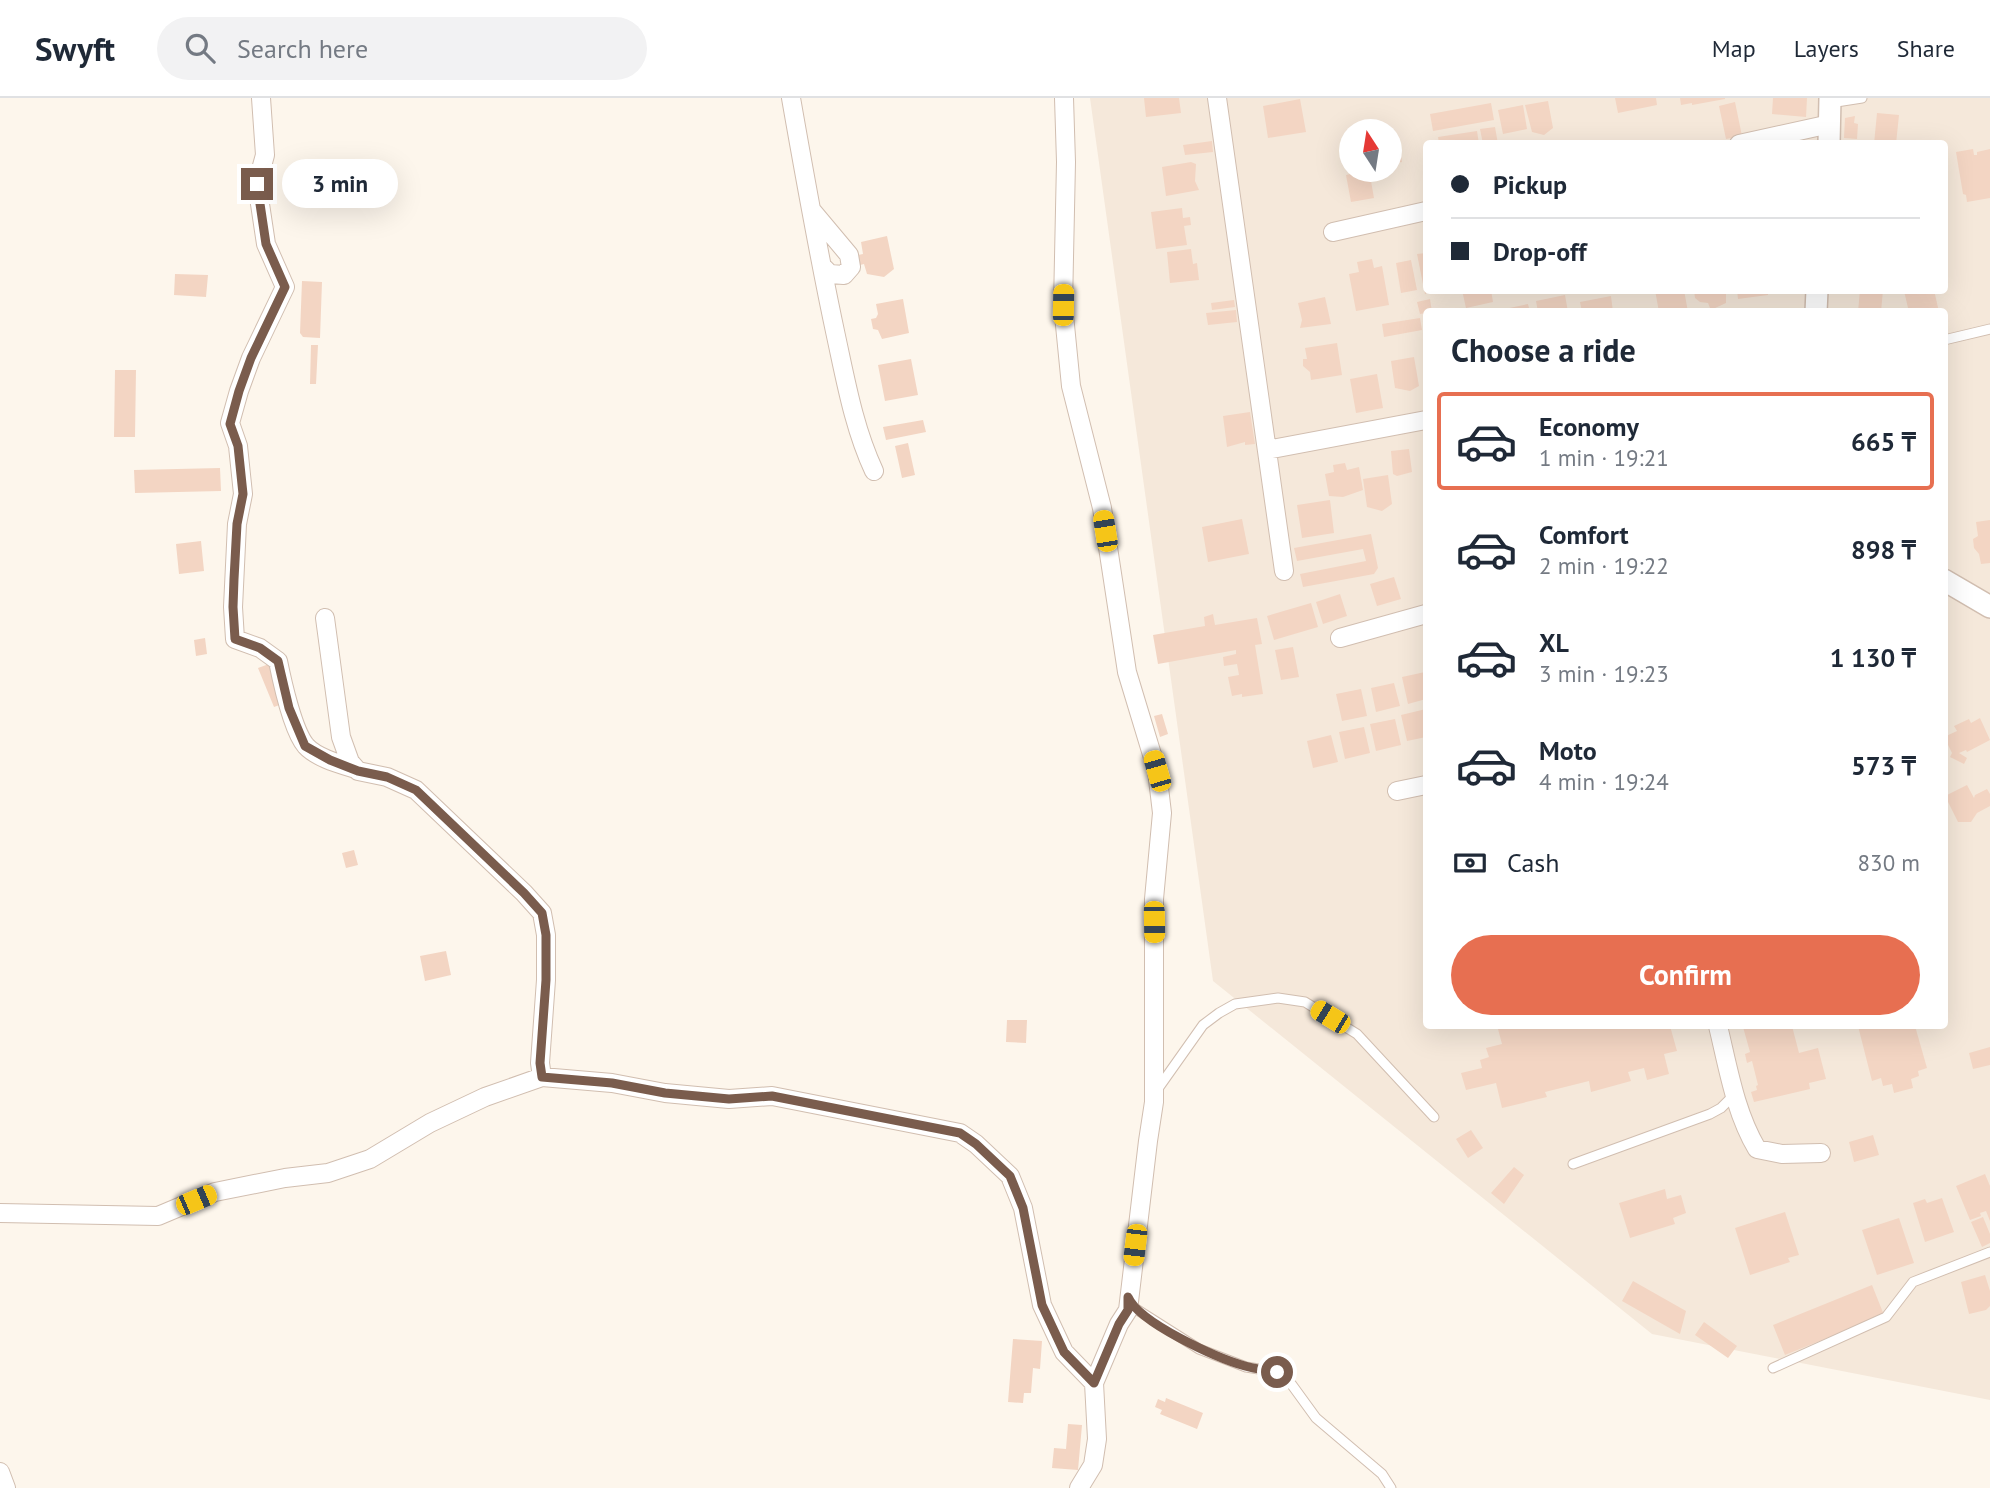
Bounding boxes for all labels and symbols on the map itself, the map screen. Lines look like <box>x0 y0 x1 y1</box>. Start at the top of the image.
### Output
north arrow <box>1339 119 1402 182</box>
callout: 3 min <box>282 160 397 208</box>
route end <box>241 168 273 200</box>
car <box>1053 284 1074 326</box>
car <box>1092 509 1119 553</box>
car <box>1142 748 1173 794</box>
car <box>1144 901 1165 943</box>
car <box>1307 997 1354 1037</box>
car <box>173 1182 220 1218</box>
car <box>1123 1223 1148 1267</box>
route start <box>1261 1356 1293 1388</box>

